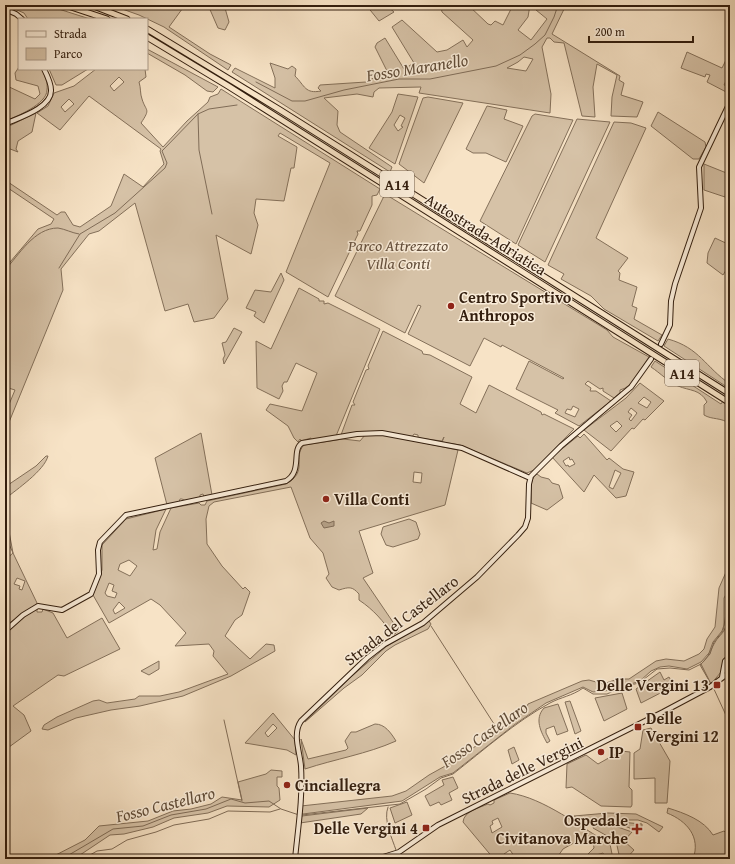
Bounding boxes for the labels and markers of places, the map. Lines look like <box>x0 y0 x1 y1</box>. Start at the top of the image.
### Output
place label: Centro Sportivo Anthropos <box>459 285 572 327</box>
marker: Centro Sportivo Anthropos <box>446 301 456 311</box>
place label: Villa Conti <box>334 487 409 511</box>
marker: Villa Conti <box>321 494 331 504</box>
place label: Delle Vergini 13 <box>597 673 709 697</box>
marker: Delle Vergini 13 <box>712 680 722 690</box>
place label: Delle Vergini 12 <box>646 706 719 748</box>
marker: Delle Vergini 12 <box>633 722 643 732</box>
place label: IP <box>609 740 624 764</box>
marker: IP <box>596 747 606 757</box>
place label: Cinciallegra <box>295 773 381 797</box>
marker: Cinciallegra <box>282 780 292 790</box>
place label: Ospedale Civitanova Marche <box>496 808 628 850</box>
place label: Delle Vergini 4 <box>314 816 418 840</box>
marker: Delle Vergini 4 <box>421 823 431 833</box>
marker: Ospedale Civitanova Marche <box>631 823 643 835</box>

